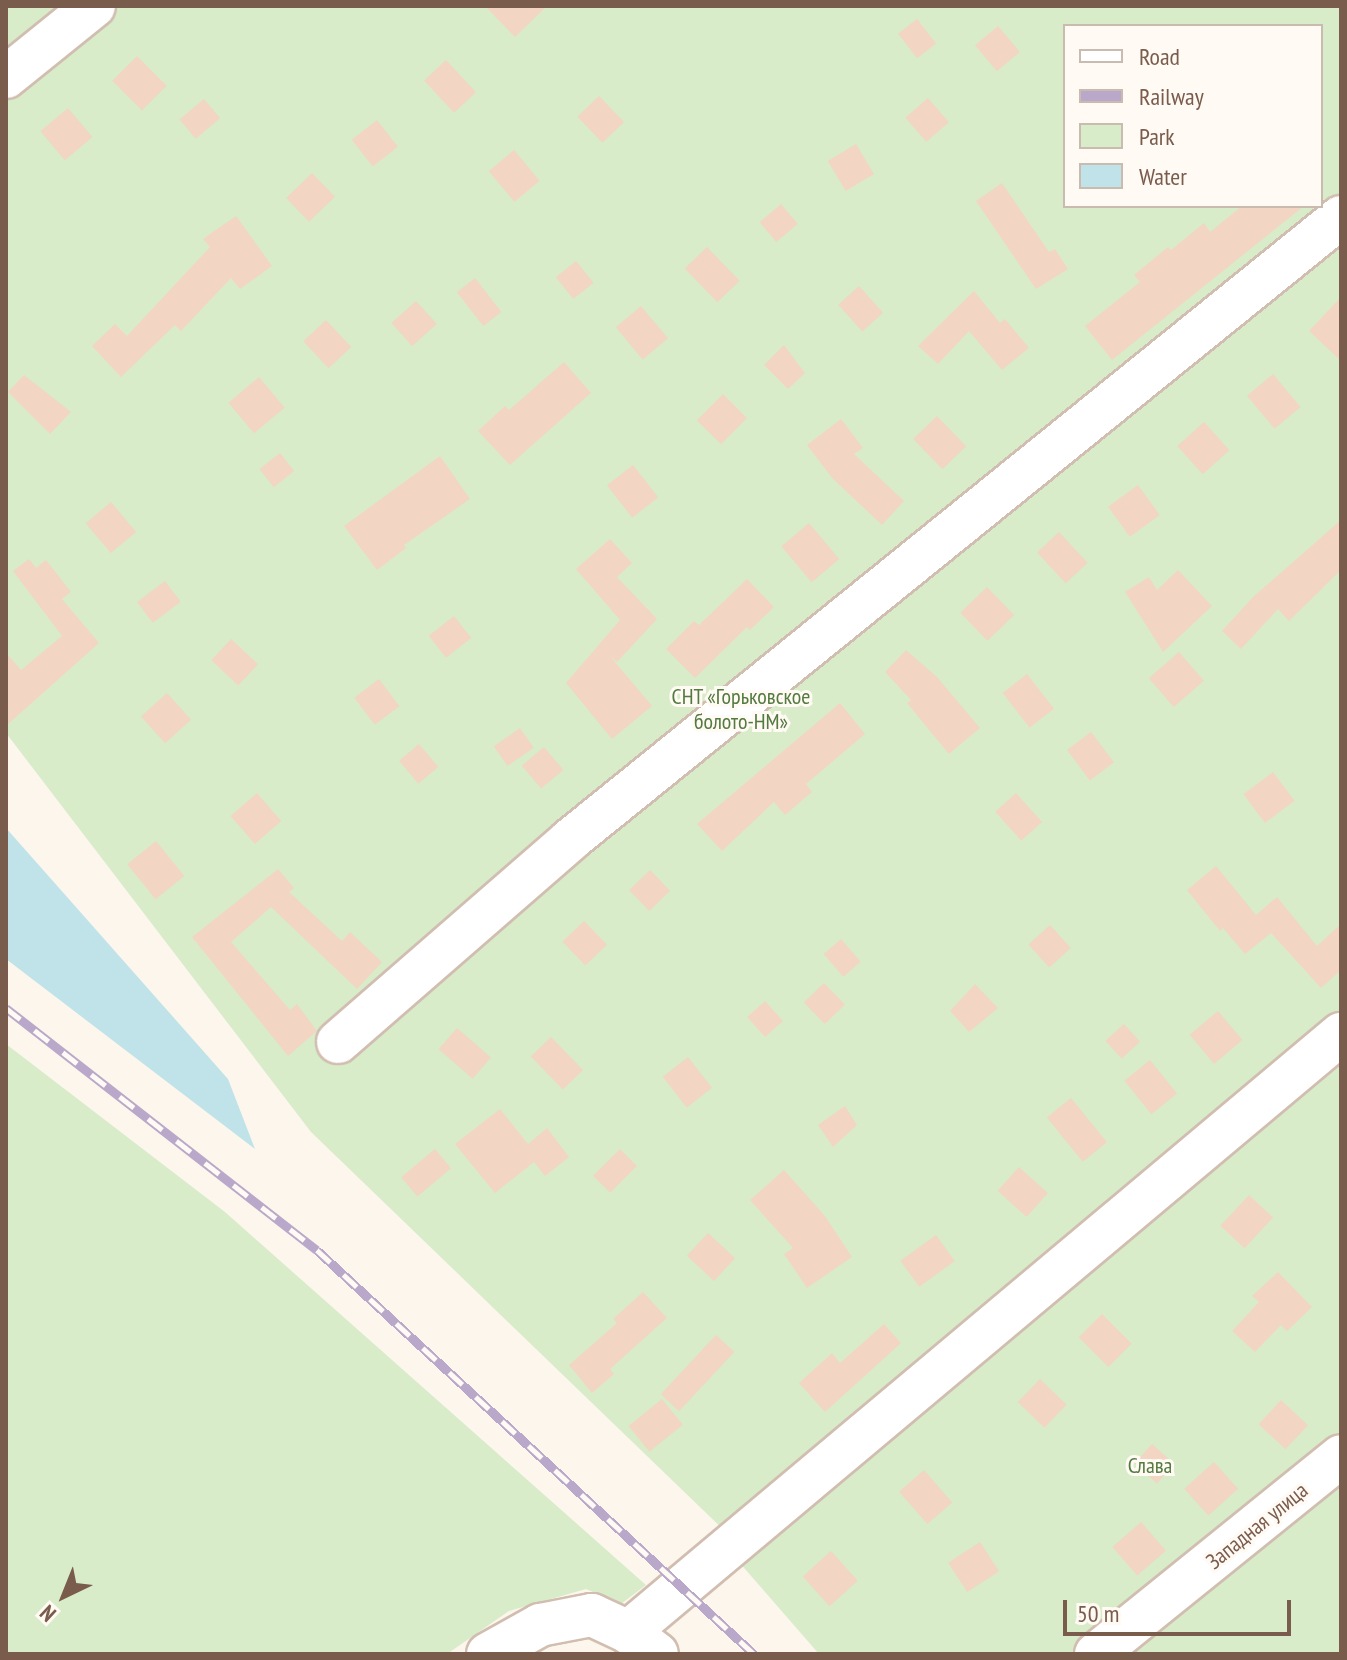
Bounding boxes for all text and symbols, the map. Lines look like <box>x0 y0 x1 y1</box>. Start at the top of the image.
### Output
legend <box>1063 24 1323 208</box>
text: Road <box>1139 41 1180 72</box>
text: Railway <box>1139 81 1204 112</box>
text: Park <box>1139 121 1175 152</box>
text: Water <box>1139 161 1187 192</box>
park label: СНТ «Горьковское болото-НМ» <box>671 683 811 734</box>
park label: Слава <box>1128 1453 1172 1479</box>
street label: Западная улица <box>1201 1477 1313 1575</box>
north arrow <box>24 1556 104 1636</box>
scale bar <box>1067 1584 1295 1634</box>
text: 50 m <box>1077 1598 1119 1629</box>
text: N <box>34 1599 62 1628</box>

